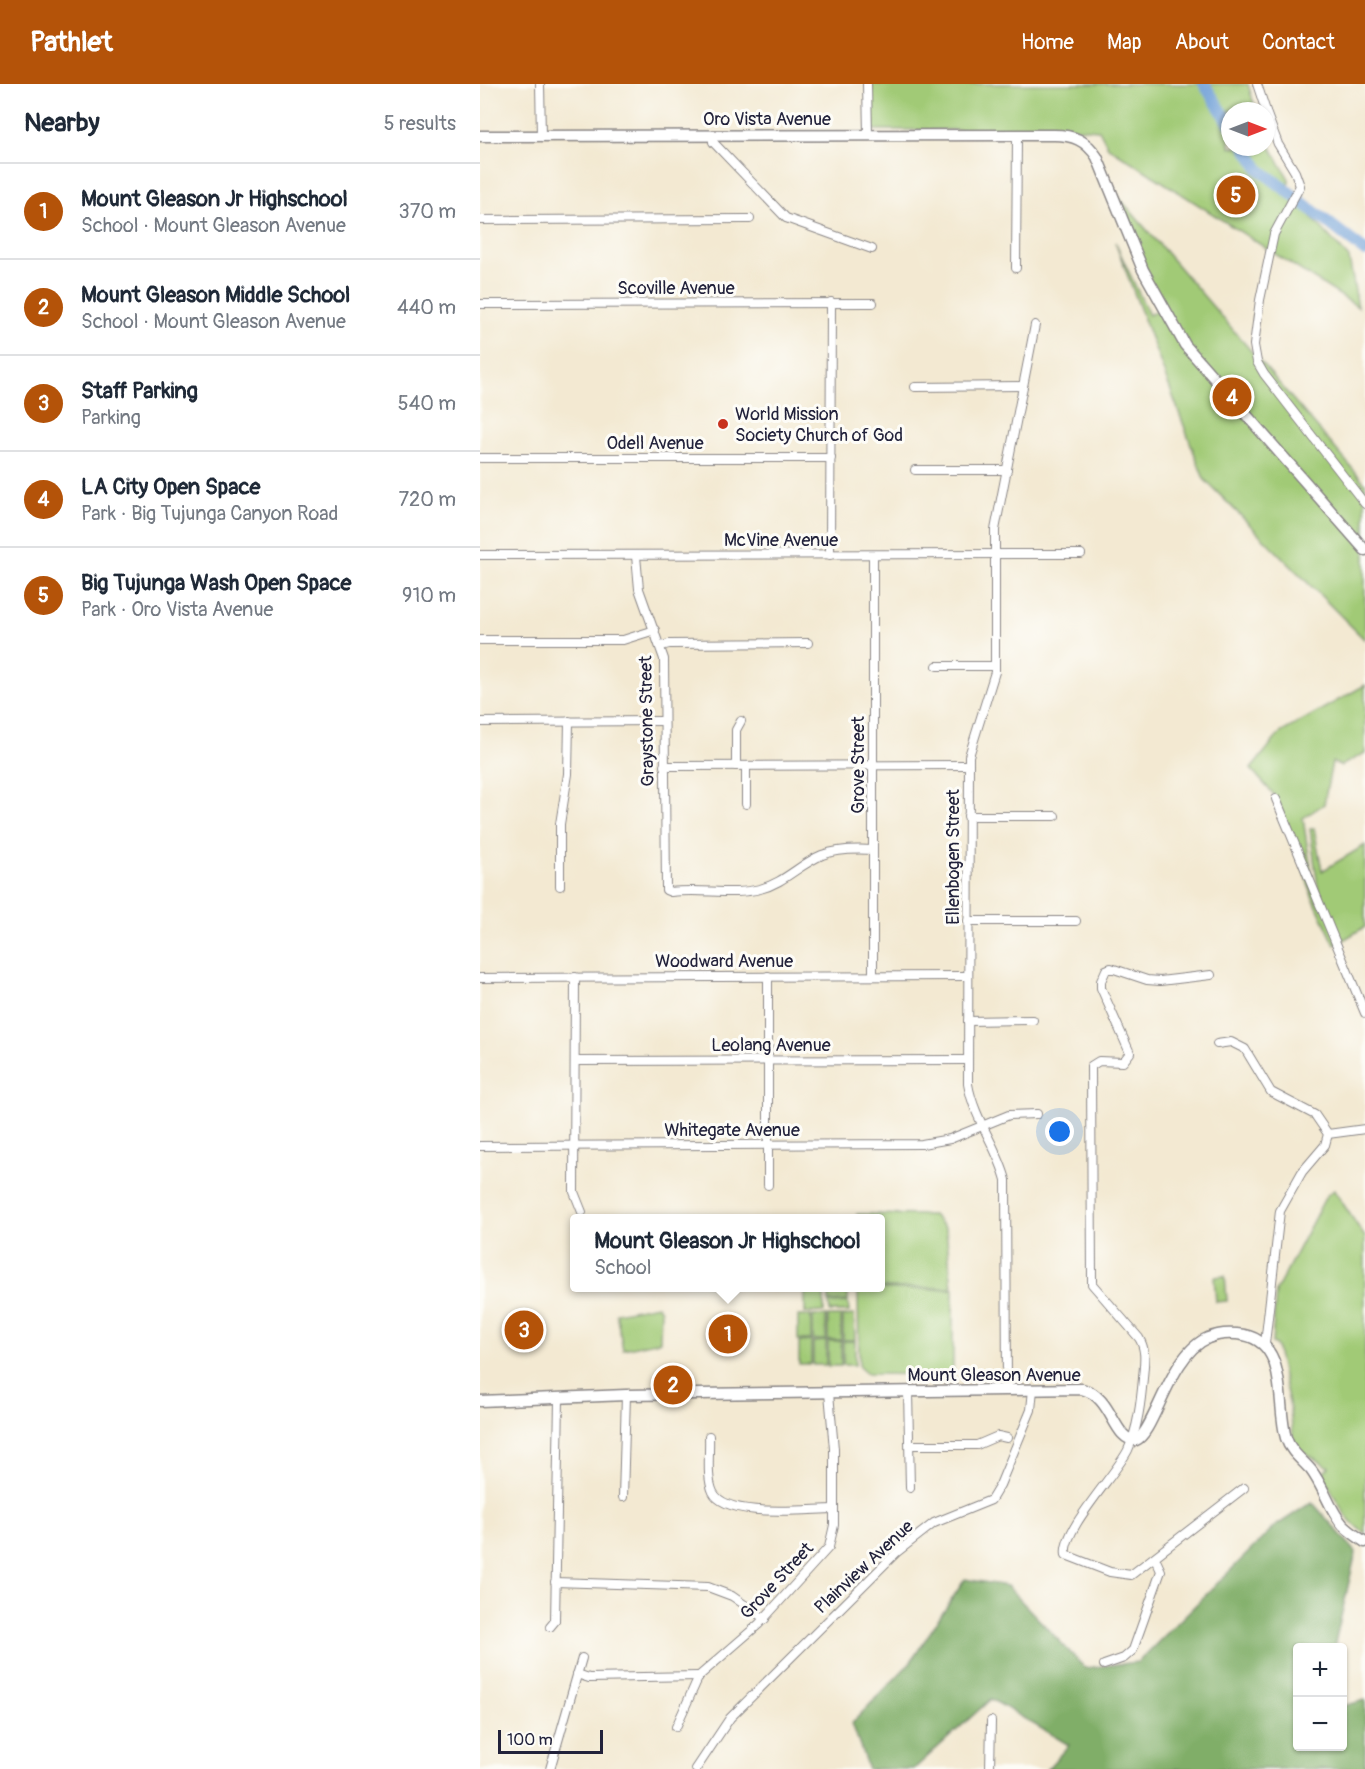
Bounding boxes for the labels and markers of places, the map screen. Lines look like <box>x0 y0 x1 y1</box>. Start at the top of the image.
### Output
pin: 5 <box>1216 172 1256 218</box>
pin: 4 <box>1212 374 1251 420</box>
place label: World Mission Society Church of God <box>735 403 903 447</box>
marker: World Mission Society Church of God <box>716 417 730 431</box>
pin: 3 <box>504 1308 543 1352</box>
pin: 1 <box>708 1312 748 1356</box>
pin: 2 <box>654 1362 692 1408</box>

